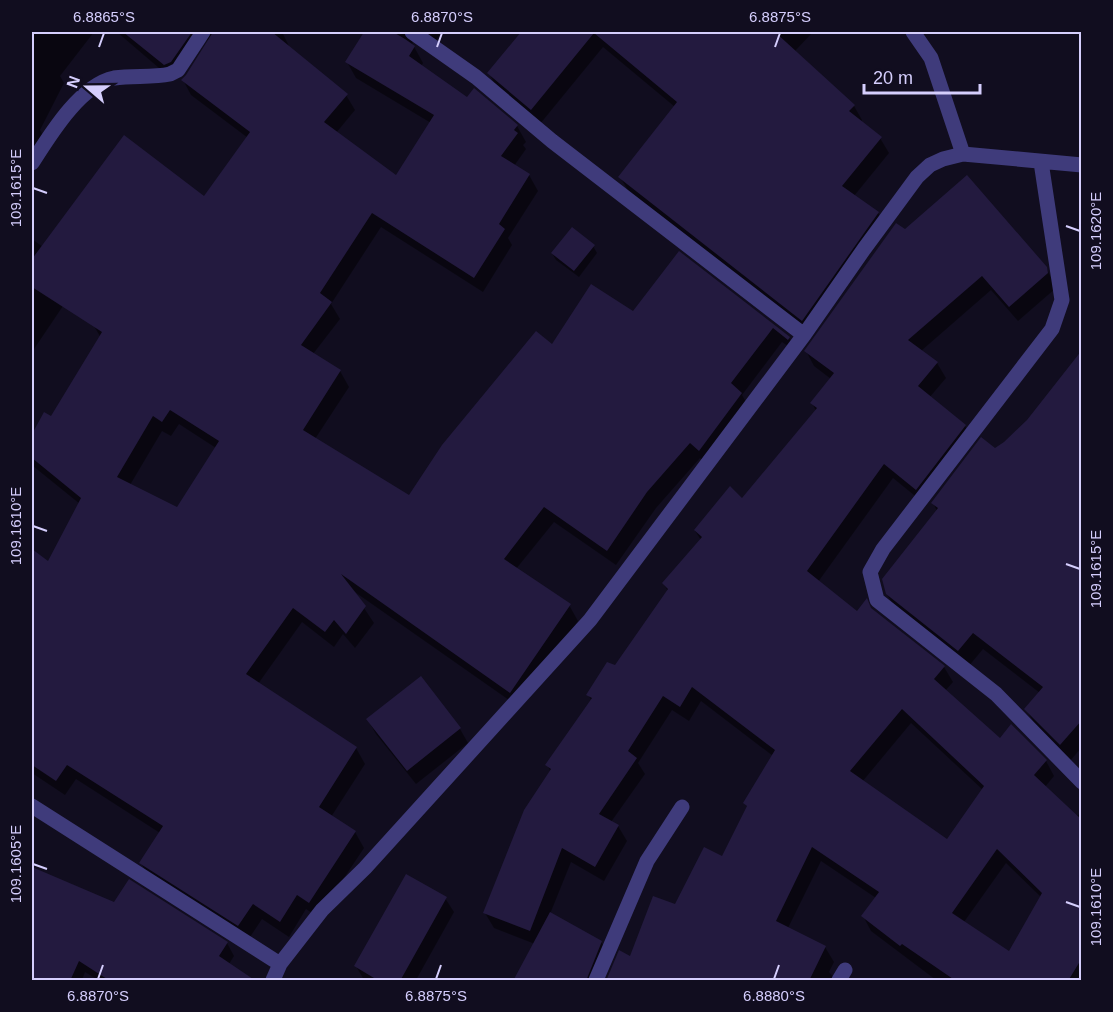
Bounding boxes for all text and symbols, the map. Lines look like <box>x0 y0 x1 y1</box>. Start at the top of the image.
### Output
text: 6.8865°S <box>73 8 135 25</box>
text: 6.8870°S <box>411 8 473 25</box>
text: 6.8875°S <box>749 8 811 25</box>
north arrow <box>57 57 117 117</box>
scale bar <box>864 57 980 95</box>
text: 20 m <box>873 68 913 88</box>
text: N <box>63 74 83 90</box>
text: 109.1615°E <box>7 149 24 227</box>
text: 109.1620°E <box>1087 192 1104 270</box>
text: 109.1610°E <box>7 487 24 565</box>
text: 109.1615°E <box>1087 530 1104 608</box>
text: 109.1605°E <box>7 825 24 903</box>
text: 109.1610°E <box>1087 868 1104 946</box>
text: 6.8870°S <box>67 987 129 1004</box>
text: 6.8875°S <box>405 987 467 1004</box>
text: 6.8880°S <box>743 987 805 1004</box>

